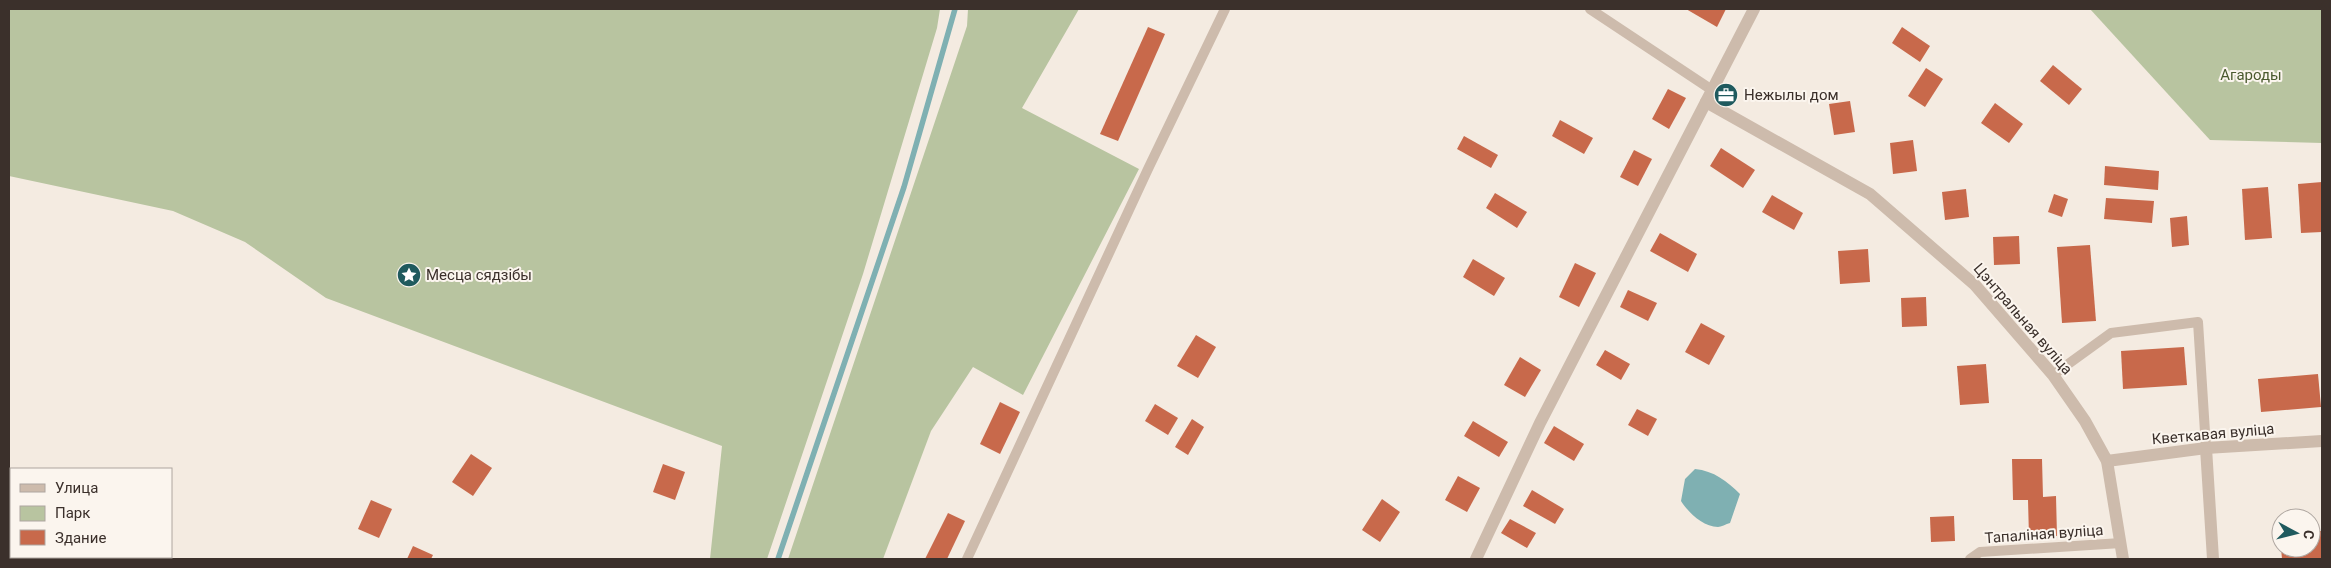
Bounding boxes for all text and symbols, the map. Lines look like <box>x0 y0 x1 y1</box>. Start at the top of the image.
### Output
park label: Агароды <box>2220 66 2282 84</box>
office icon: Нежылы дом <box>1713 82 1739 108</box>
place label: Нежылы дом <box>1744 86 1839 104</box>
street label: Цэнтральная вуліца <box>1970 260 2076 378</box>
place icon: Месца сядзібы <box>396 262 422 288</box>
place label: Месца сядзібы <box>426 266 532 284</box>
street label: Кветкавая вуліца <box>2151 420 2275 448</box>
legend <box>10 468 172 558</box>
text: Улица <box>55 479 98 497</box>
text: Парк <box>55 504 90 522</box>
north arrow <box>2271 508 2321 558</box>
street label: Тапаліная вуліца <box>1984 521 2104 547</box>
text: Здание <box>55 529 106 547</box>
text: С <box>2300 529 2317 540</box>

